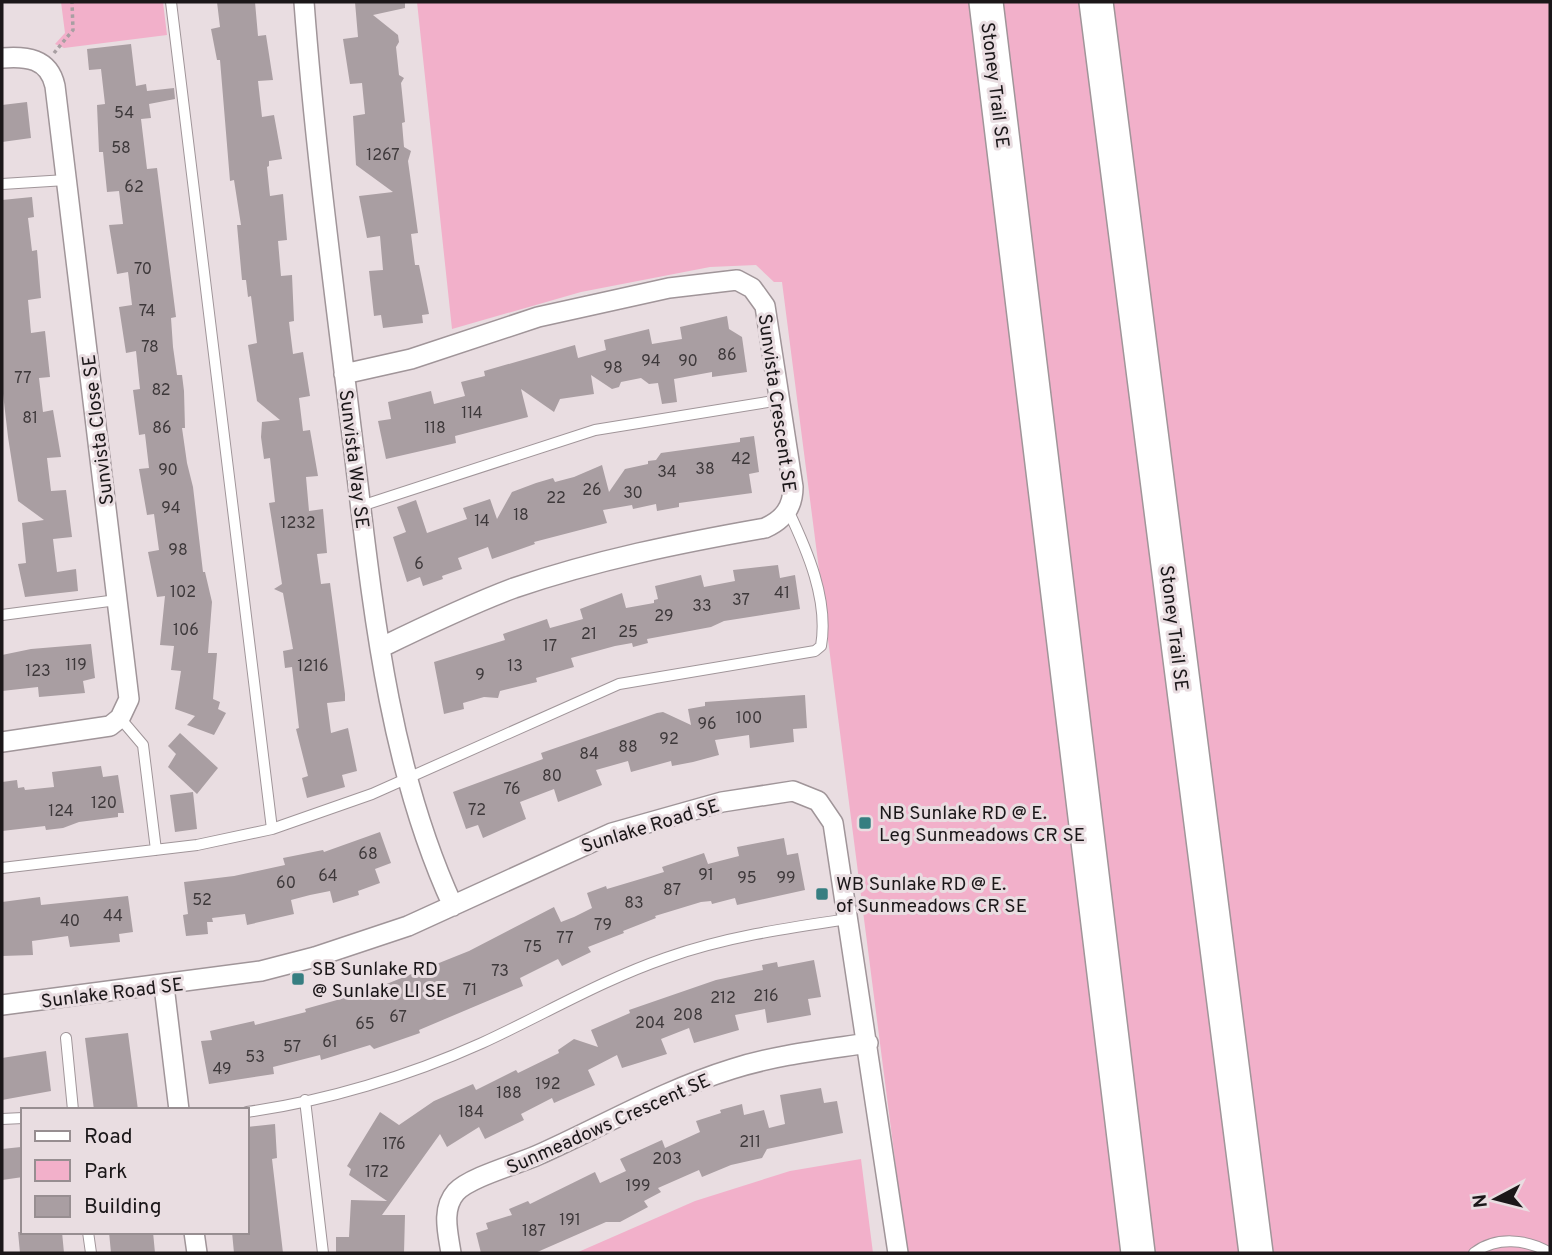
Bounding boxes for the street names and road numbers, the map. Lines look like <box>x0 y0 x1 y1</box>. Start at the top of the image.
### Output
street label: Stoney Trail SE <box>974 21 1014 150</box>
street label: Sunvista Crescent SE <box>752 312 800 494</box>
street label: Sunvista Close SE <box>78 353 120 506</box>
street label: Sunvista Way SE <box>333 388 373 530</box>
street label: Stoney Trail SE <box>1153 564 1193 693</box>
street label: Sunlake Road SE <box>579 794 723 859</box>
street label: Sunlake Road SE <box>40 973 185 1015</box>
street label: Sunmeadows Crescent SE <box>503 1069 715 1181</box>

